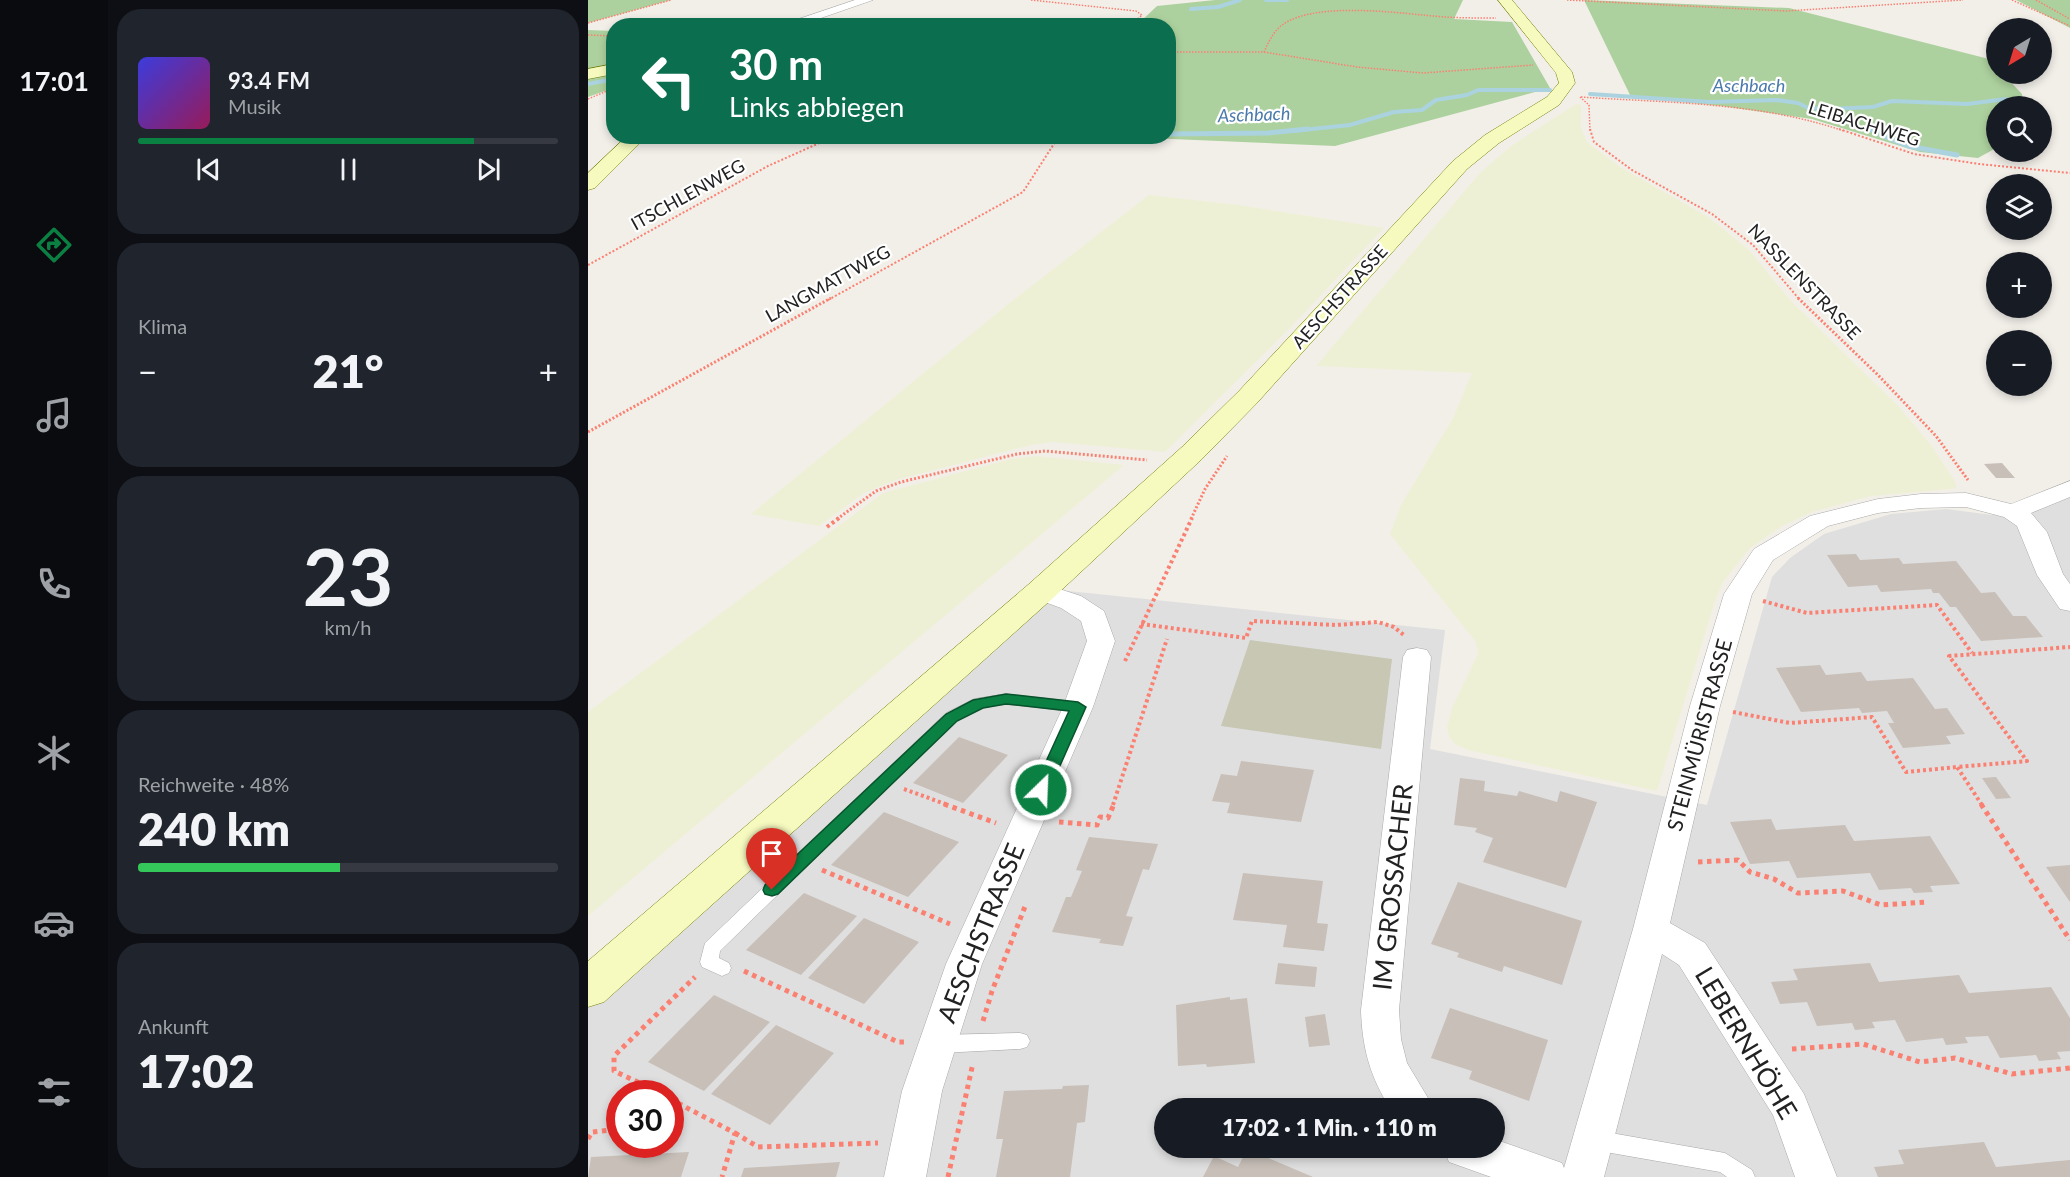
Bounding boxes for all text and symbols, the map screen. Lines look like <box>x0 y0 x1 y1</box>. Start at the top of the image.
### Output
north arrow <box>1986 18 2052 84</box>
map controls <box>1986 18 2052 396</box>
text: 30 m <box>729 39 823 89</box>
icon: left <box>630 42 708 120</box>
text: 17:01 <box>19 64 89 97</box>
text: 93.4 FM <box>228 67 310 94</box>
water label: Aschbach <box>1712 74 1785 96</box>
text: Links abbiegen <box>729 90 904 123</box>
text: Musik <box>228 94 281 118</box>
street label: LEIBACHWEG <box>1806 96 1923 150</box>
button: search <box>1986 96 2052 162</box>
water label: Aschbach <box>1216 102 1291 126</box>
icon: previous <box>192 153 225 186</box>
icon: pause <box>332 153 365 186</box>
icon: next <box>472 153 505 186</box>
street label: ITSCHLENWEG <box>627 154 748 234</box>
button: layers <box>1986 174 2052 240</box>
street label: NASSLENSTRASSE <box>1744 219 1866 344</box>
icon: directions <box>33 224 75 266</box>
street label: LANGMATTWEG <box>761 240 894 326</box>
street label: AESCHSTRASSE <box>1287 240 1392 353</box>
button: + <box>1986 252 2052 318</box>
text: Klima <box>138 314 187 338</box>
button: − <box>1986 330 2052 396</box>
text: 21° <box>313 344 383 398</box>
text: − <box>138 351 157 391</box>
text: + <box>539 351 558 391</box>
icon: music <box>33 394 75 436</box>
text: 23 <box>303 529 393 623</box>
icon: phone <box>33 563 75 605</box>
text: km/h <box>325 615 371 639</box>
street label: STEINMÜRISTRASSE <box>1661 636 1736 833</box>
icon: climate <box>33 732 75 774</box>
position arrow <box>1009 758 1073 822</box>
text: Reichweite · 48% <box>138 772 289 796</box>
street label: IM GROSSACHER <box>1365 781 1419 992</box>
text: 240 km <box>138 802 290 856</box>
pin <box>746 828 797 890</box>
icon: arrive <box>755 837 788 870</box>
street label: AESCHSTRASSE <box>930 838 1031 1027</box>
icon: car <box>33 902 75 944</box>
street label: LEBERNHÖHE <box>1689 961 1805 1124</box>
text: Ankunft <box>138 1014 209 1038</box>
text: 17:02 <box>138 1044 254 1098</box>
icon: filters <box>33 1071 75 1113</box>
speed limit sign: 30 <box>606 1080 684 1158</box>
text: 17:02 · 1 Min. · 110 m <box>1222 1114 1437 1141</box>

